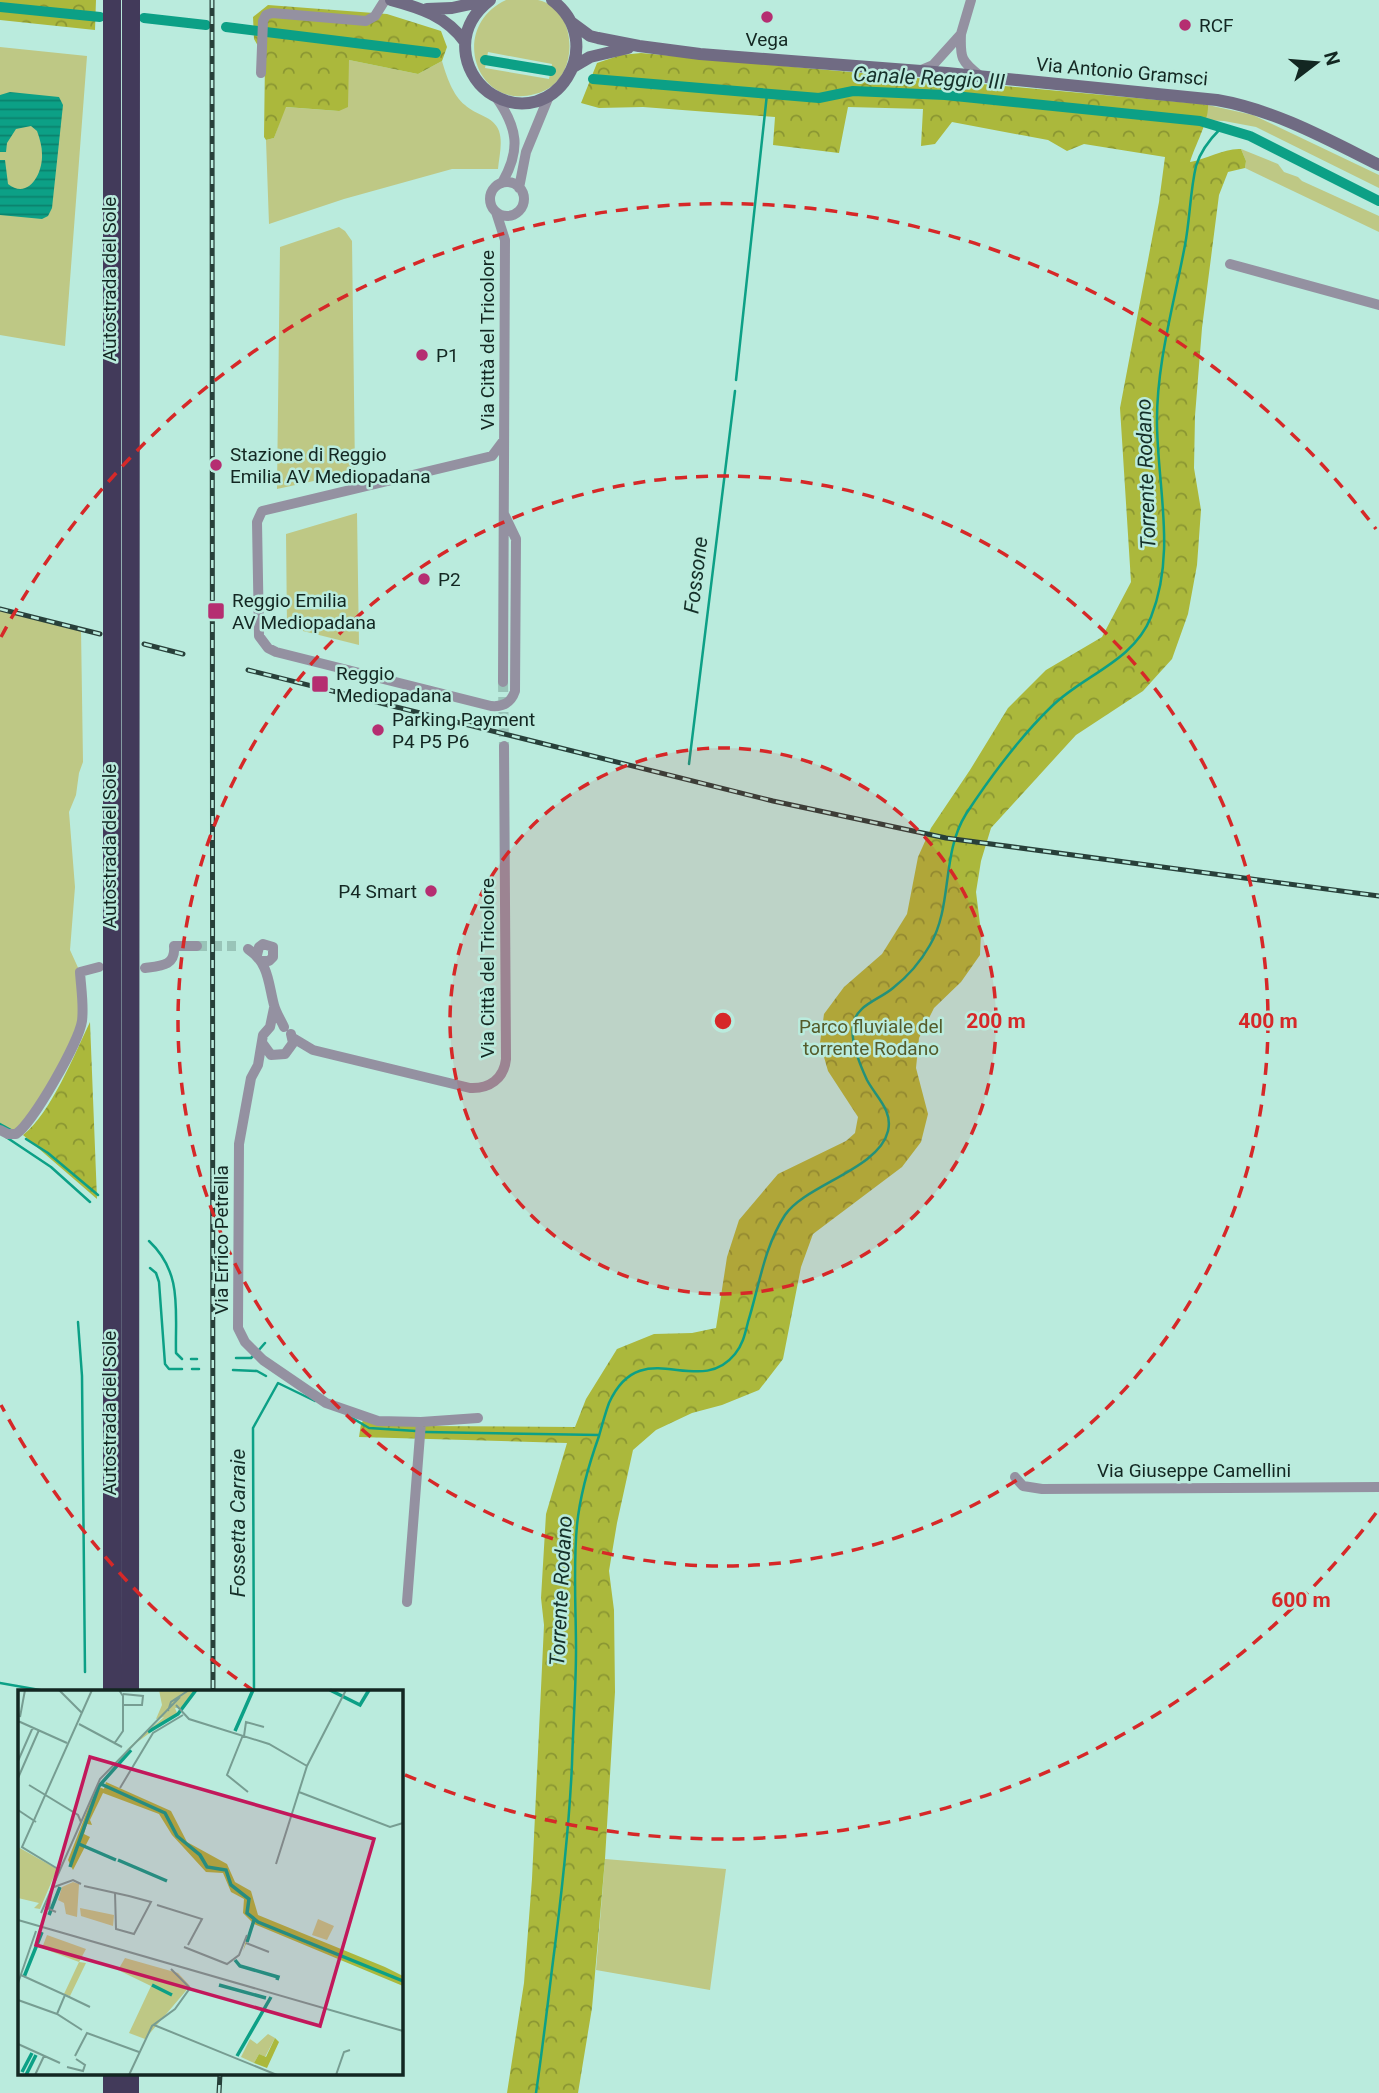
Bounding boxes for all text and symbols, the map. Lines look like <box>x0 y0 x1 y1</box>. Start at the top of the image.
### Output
marker: Vega <box>759 9 775 25</box>
place label: RCF <box>1199 14 1234 37</box>
marker: RCF <box>1177 17 1193 33</box>
place label: Vega <box>746 28 788 51</box>
north arrow <box>1281 28 1351 98</box>
text: N <box>1319 49 1345 68</box>
street label: Via Antonio Gramsci <box>1035 53 1209 90</box>
water label: Canale Reggio III <box>852 62 1006 94</box>
street label: Autostrada del Sole <box>98 197 121 361</box>
street label: Via Città del Tricolore <box>476 250 499 430</box>
place label: P1 <box>436 344 459 367</box>
marker: P1 <box>414 347 430 363</box>
water label: Torrente Rodano <box>1131 398 1161 550</box>
place label: Stazione di Reggio Emilia AV Mediopadana <box>230 443 430 488</box>
marker: Stazione di Reggio Emilia AV Mediopadana <box>208 457 224 473</box>
water label: Fossone <box>679 535 713 615</box>
place label: P2 <box>438 568 461 591</box>
marker: P2 <box>416 571 432 587</box>
place label: Reggio Emilia AV Mediopadana <box>232 589 376 634</box>
marker: Reggio Emilia AV Mediopadana <box>206 601 226 621</box>
place label: Reggio Mediopadana <box>336 662 452 707</box>
marker: Reggio Mediopadana <box>310 674 330 694</box>
place label: Parking Payment P4 P5 P6 <box>392 708 535 753</box>
marker: Parking Payment P4 P5 P6 <box>370 722 386 738</box>
street label: Autostrada del Sole <box>98 764 121 928</box>
street label: Via Città del Tricolore <box>476 878 499 1058</box>
place label: P4 Smart <box>338 880 417 903</box>
marker: P4 Smart <box>423 883 439 899</box>
centre of rings <box>711 1009 735 1033</box>
text: 200 m <box>966 1009 1026 1033</box>
text: 400 m <box>1238 1009 1298 1033</box>
park label: Parco fluviale del torrente Rodano <box>799 1015 943 1060</box>
street label: Via Errico Petrella <box>210 1165 233 1315</box>
street label: Autostrada del Sole <box>98 1331 121 1495</box>
water label: Fossetta Carraie <box>226 1448 250 1597</box>
street label: Via Giuseppe Camellini <box>1097 1459 1291 1482</box>
water label: Torrente Rodano <box>545 1515 577 1667</box>
text: 600 m <box>1271 1588 1331 1612</box>
inset map <box>18 1690 402 2076</box>

